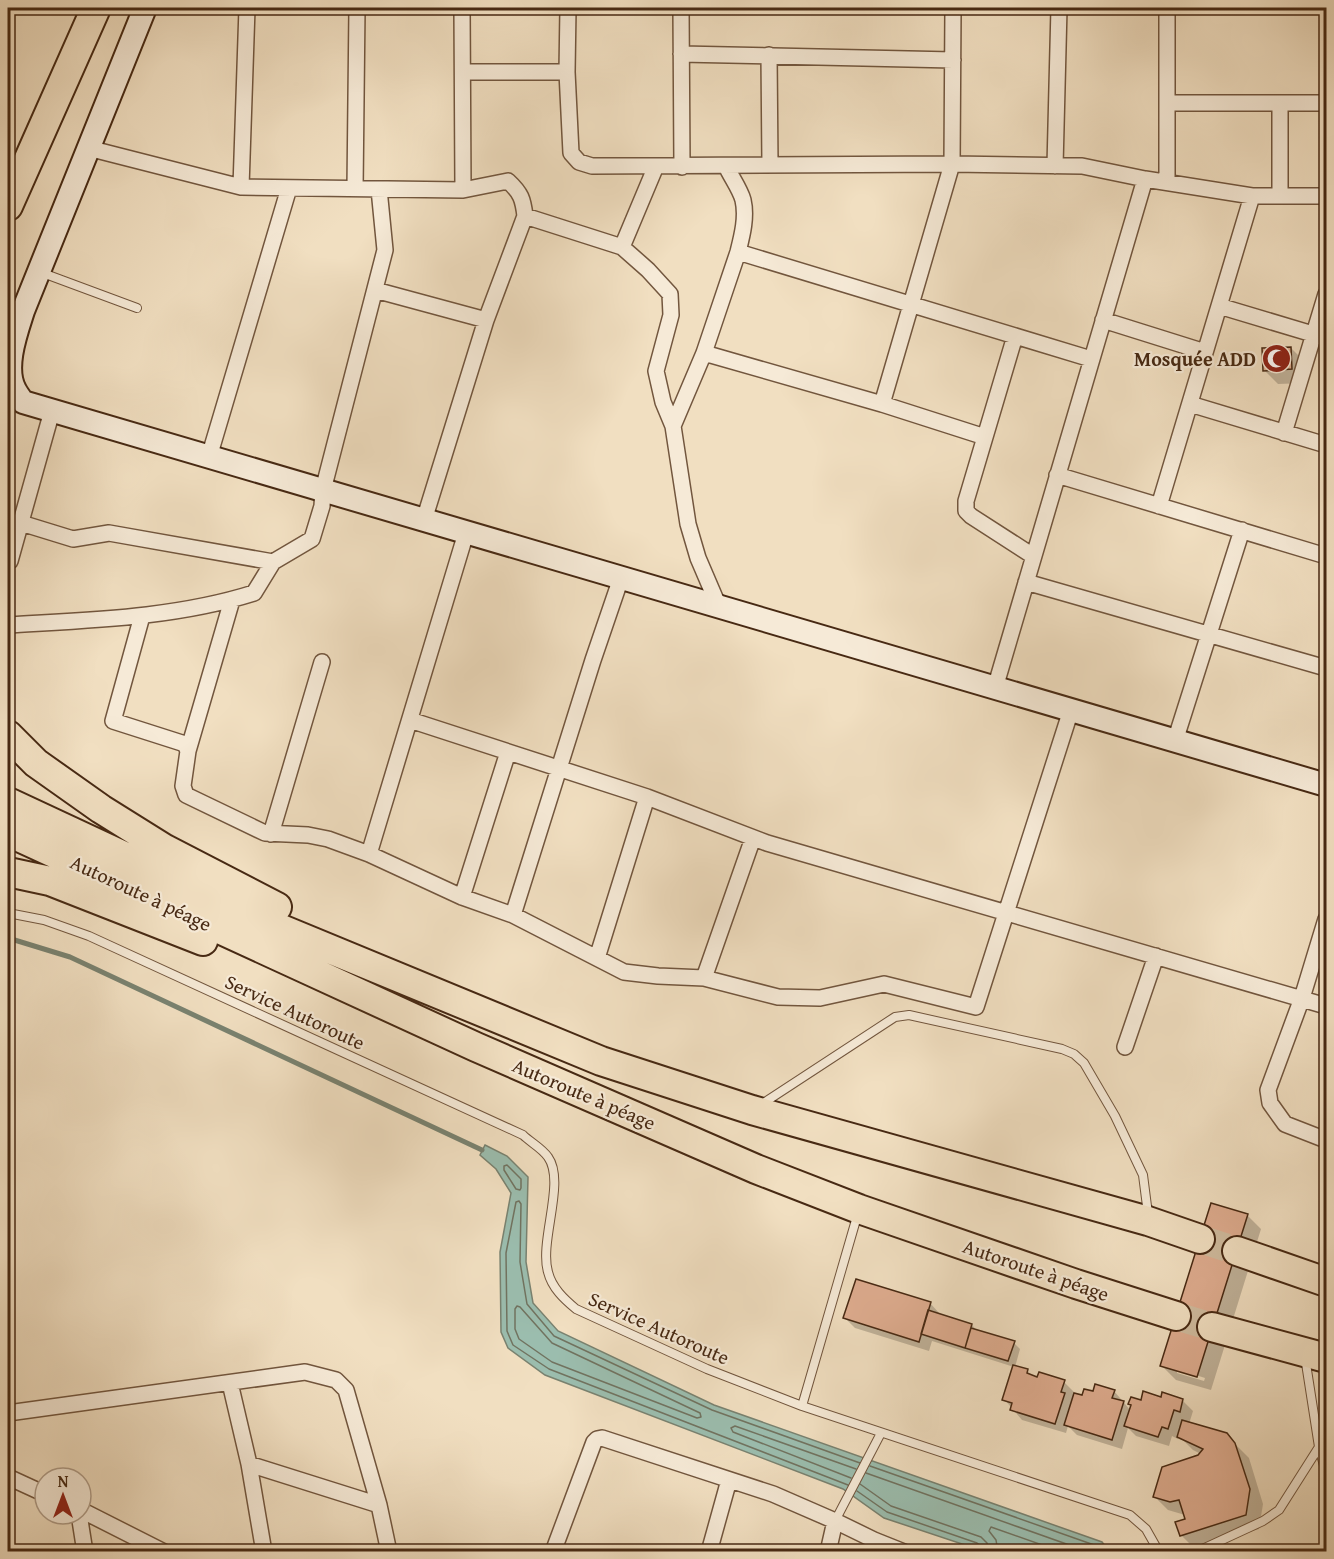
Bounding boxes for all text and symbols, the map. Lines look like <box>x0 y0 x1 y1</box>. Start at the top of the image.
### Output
mosque icon: Mosquée ADD <box>1261 343 1293 375</box>
place label: Mosquée ADD <box>1134 344 1256 373</box>
street label: Autoroute à péage <box>66 847 217 938</box>
street label: Service Autoroute <box>221 966 370 1057</box>
street label: Autoroute à péage <box>508 1050 660 1137</box>
street label: Autoroute à péage <box>959 1231 1113 1308</box>
street label: Service Autoroute <box>584 1284 734 1372</box>
north arrow <box>33 1466 93 1526</box>
text: N <box>58 1469 69 1493</box>

